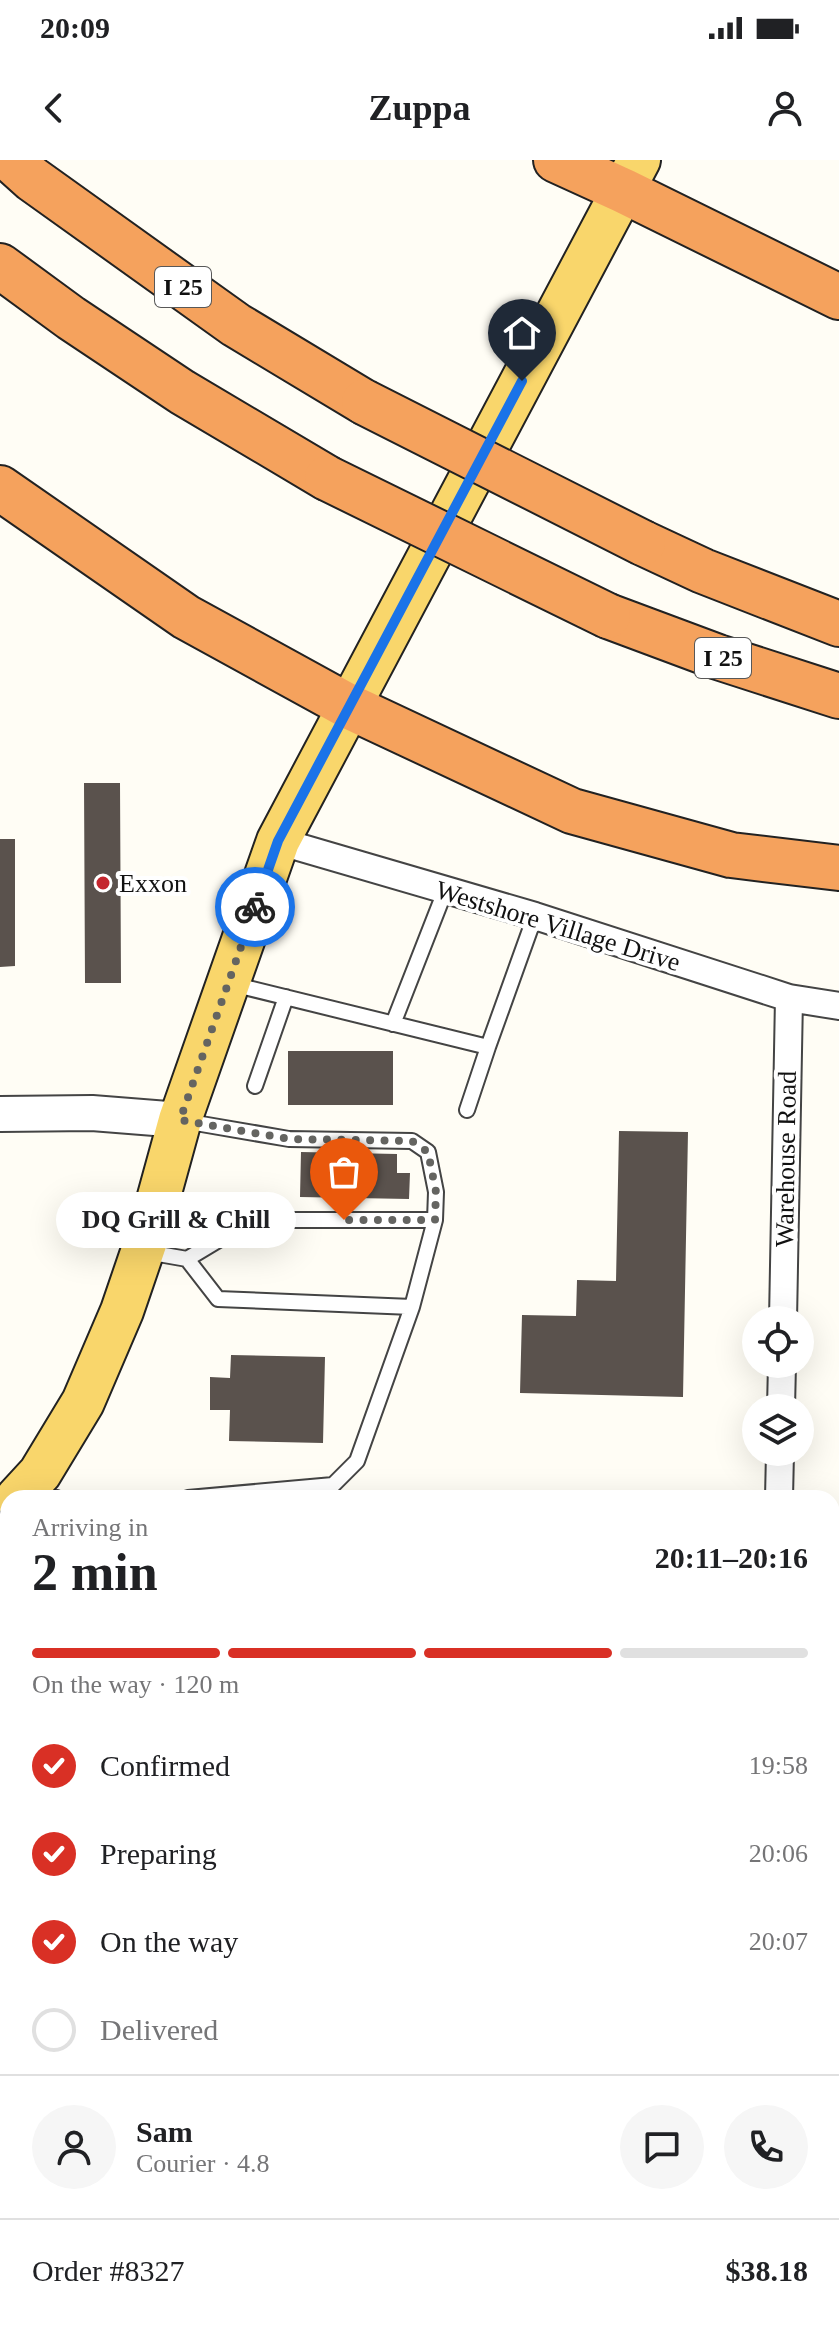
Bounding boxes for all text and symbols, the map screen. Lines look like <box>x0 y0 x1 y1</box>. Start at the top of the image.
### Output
text: 20:09 <box>40 11 110 44</box>
icon: back <box>32 86 76 130</box>
icon: person <box>763 86 807 130</box>
text: Zuppa <box>368 88 471 128</box>
road number: I 25 <box>155 267 211 307</box>
pin <box>488 299 556 381</box>
icon: home <box>500 311 544 355</box>
road number: I 25 <box>695 638 751 678</box>
courier <box>215 867 295 947</box>
place label: Exxon <box>119 869 187 898</box>
marker: Exxon <box>94 874 112 892</box>
street label: Westshore Village Drive <box>432 875 684 977</box>
icon: bike <box>233 885 277 929</box>
street label: Warehouse Road <box>770 1071 802 1247</box>
pin <box>310 1138 378 1220</box>
icon: bag <box>322 1150 366 1194</box>
callout: DQ Grill & Chill <box>56 1192 296 1248</box>
text: DQ Grill & Chill <box>82 1205 270 1234</box>
map controls <box>742 1306 814 1466</box>
button: locate <box>742 1306 814 1378</box>
button: layers <box>742 1394 814 1466</box>
text: Arriving in <box>32 1513 148 1542</box>
text: 20:11–20:16 <box>655 1541 808 1574</box>
text: 2 min <box>32 1544 158 1601</box>
text: On the way · 120 m <box>32 1670 239 1699</box>
icon: check <box>32 1744 76 1788</box>
text: Confirmed <box>100 1749 230 1782</box>
text: 19:58 <box>749 1751 808 1780</box>
icon: check <box>32 1832 76 1876</box>
text: Preparing <box>100 1837 217 1870</box>
text: 20:06 <box>749 1839 808 1868</box>
icon: check <box>32 1920 76 1964</box>
text: On the way <box>100 1925 238 1958</box>
text: 20:07 <box>749 1927 808 1956</box>
text: Delivered <box>100 2013 218 2046</box>
button: person <box>32 2105 116 2189</box>
button: chat <box>620 2105 704 2189</box>
button: phone <box>724 2105 808 2189</box>
text: Sam <box>136 2115 193 2148</box>
text: Courier · 4.8 <box>136 2149 270 2178</box>
text: Order #8327 <box>32 2254 184 2287</box>
text: $38.18 <box>726 2254 808 2287</box>

